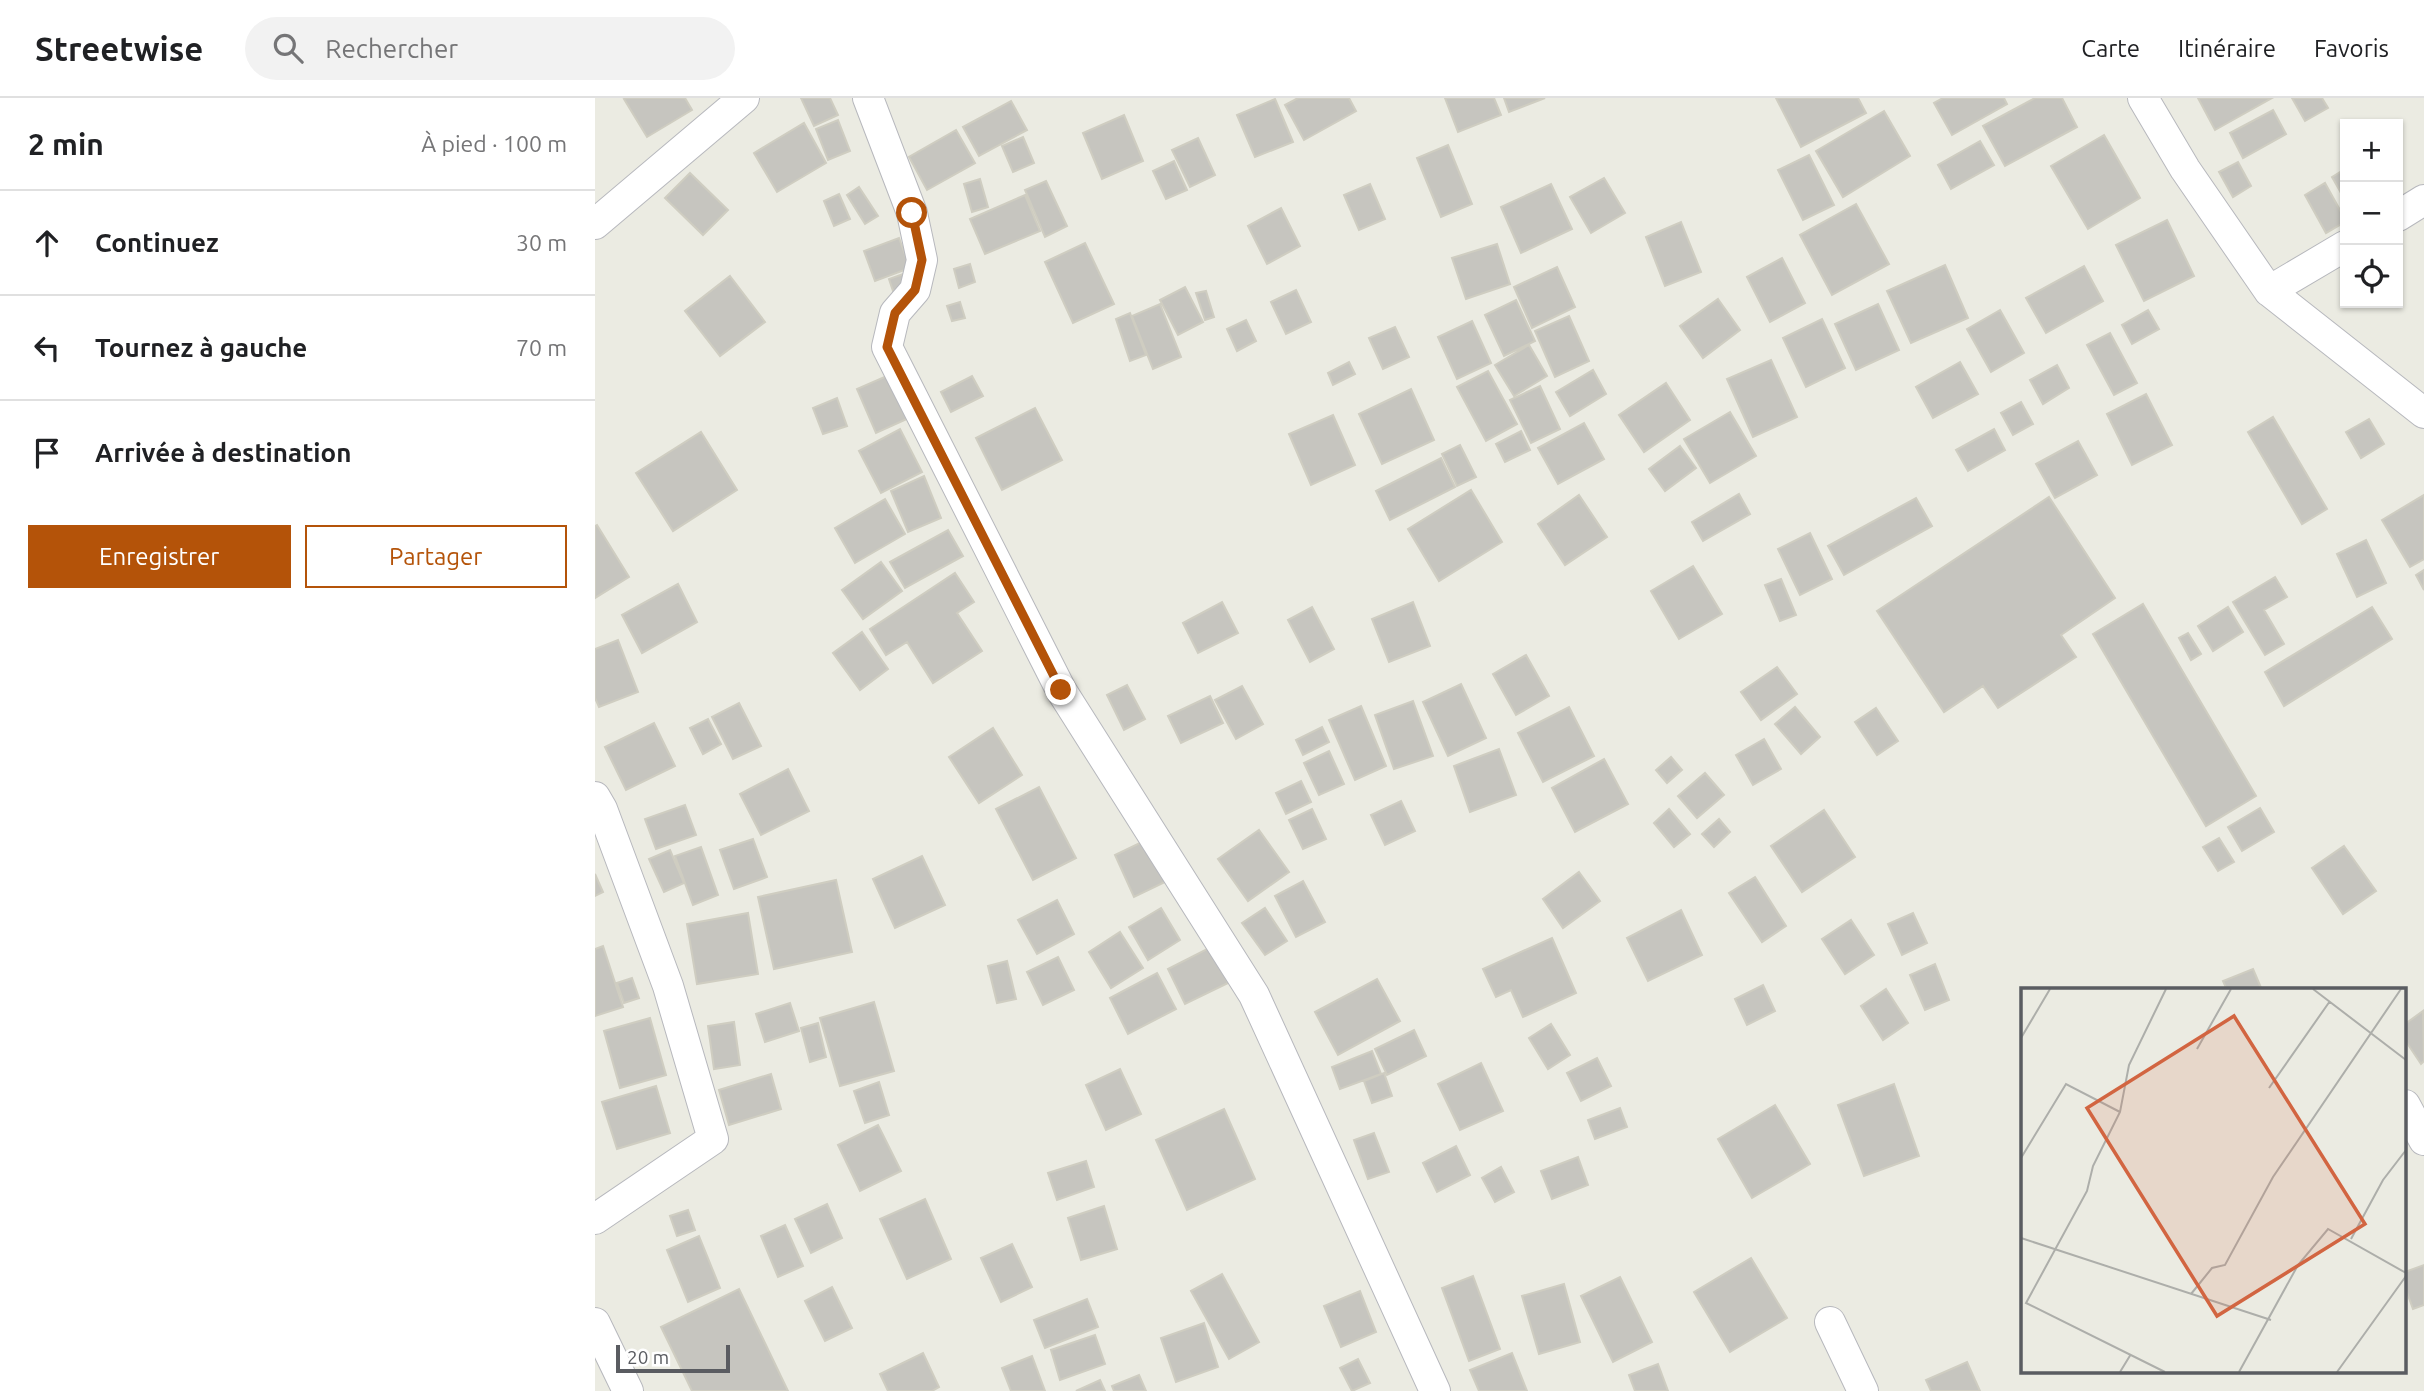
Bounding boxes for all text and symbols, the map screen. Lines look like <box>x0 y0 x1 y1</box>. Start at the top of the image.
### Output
search box <box>245 17 735 80</box>
icon: search <box>269 29 307 67</box>
text: Streetwise <box>35 30 203 67</box>
text: Rechercher <box>325 34 458 63</box>
text: Carte <box>2081 35 2140 62</box>
text: Itinéraire <box>2178 35 2276 62</box>
text: Favoris <box>2314 35 2389 62</box>
map controls <box>2340 119 2403 308</box>
button: + <box>2340 119 2403 182</box>
text: 2 min <box>28 127 104 161</box>
text: À pied · 100 m <box>421 131 567 156</box>
button: − <box>2340 182 2403 245</box>
route start <box>896 197 927 228</box>
icon: ahead <box>28 224 66 262</box>
text: Continuez <box>95 228 219 257</box>
text: 30 m <box>516 230 567 255</box>
button: locate <box>2340 245 2403 308</box>
icon: left <box>28 329 66 367</box>
text: Tournez à gauche <box>95 333 307 362</box>
text: 70 m <box>516 335 567 360</box>
icon: arrive <box>28 434 66 472</box>
text: Arrivée à destination <box>95 438 351 467</box>
button: Enregistrer <box>28 525 291 588</box>
button: Partager <box>305 525 567 588</box>
route end <box>1045 674 1076 705</box>
inset map <box>2021 988 2407 1374</box>
scale bar <box>616 1342 730 1374</box>
text: 20 m <box>627 1346 669 1368</box>

